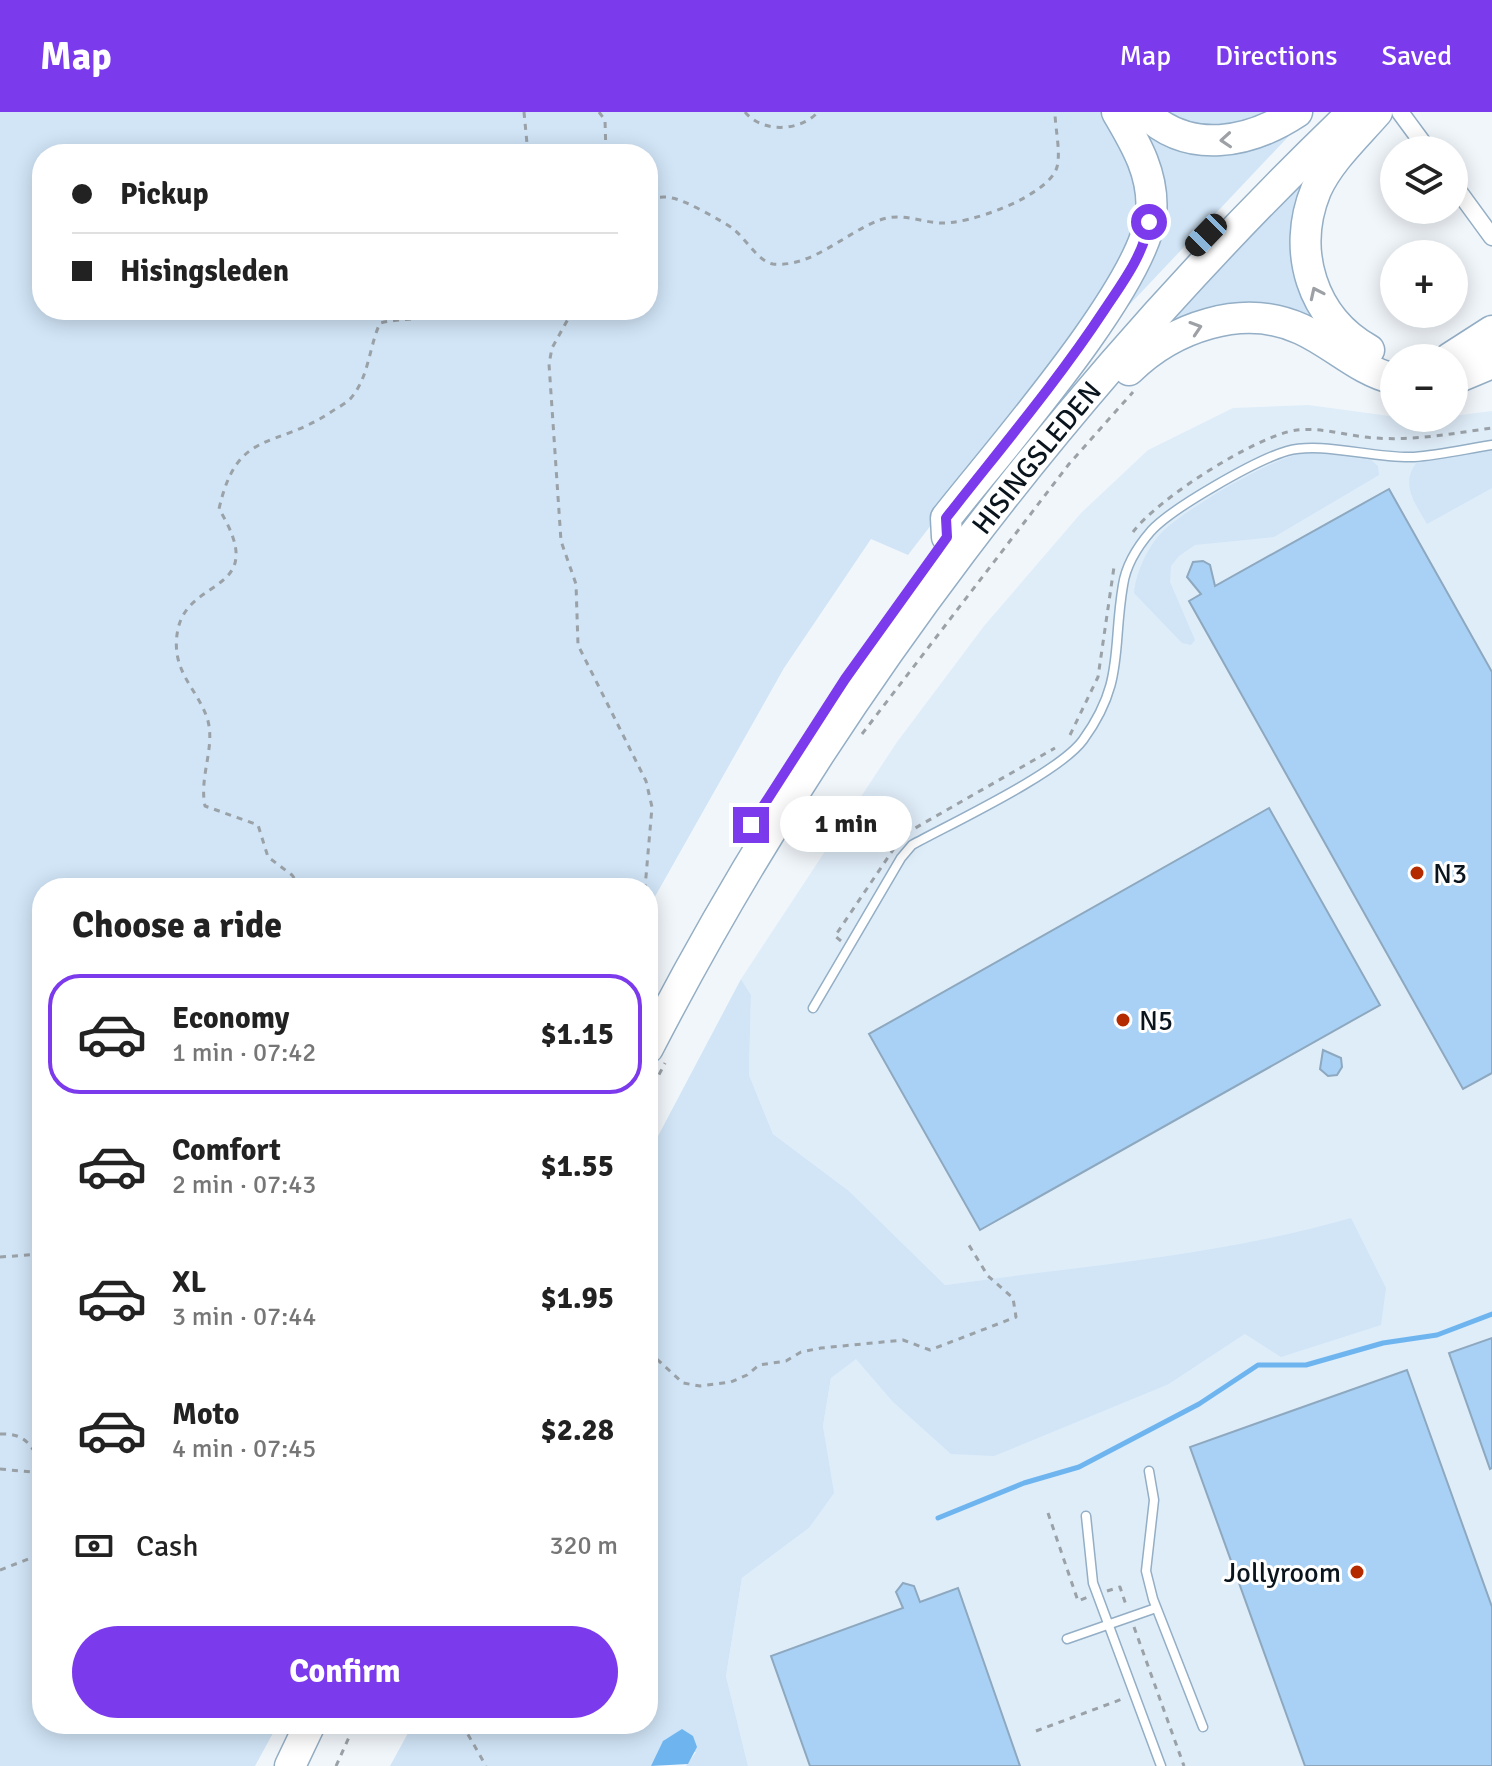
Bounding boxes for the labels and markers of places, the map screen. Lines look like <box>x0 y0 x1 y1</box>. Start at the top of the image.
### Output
place label: N3 <box>1433 857 1467 891</box>
marker: N3 <box>1408 864 1426 882</box>
place label: N5 <box>1139 1004 1173 1038</box>
marker: N5 <box>1114 1011 1132 1029</box>
place label: Jollyroom <box>1224 1556 1341 1590</box>
marker: Jollyroom <box>1348 1563 1366 1581</box>

